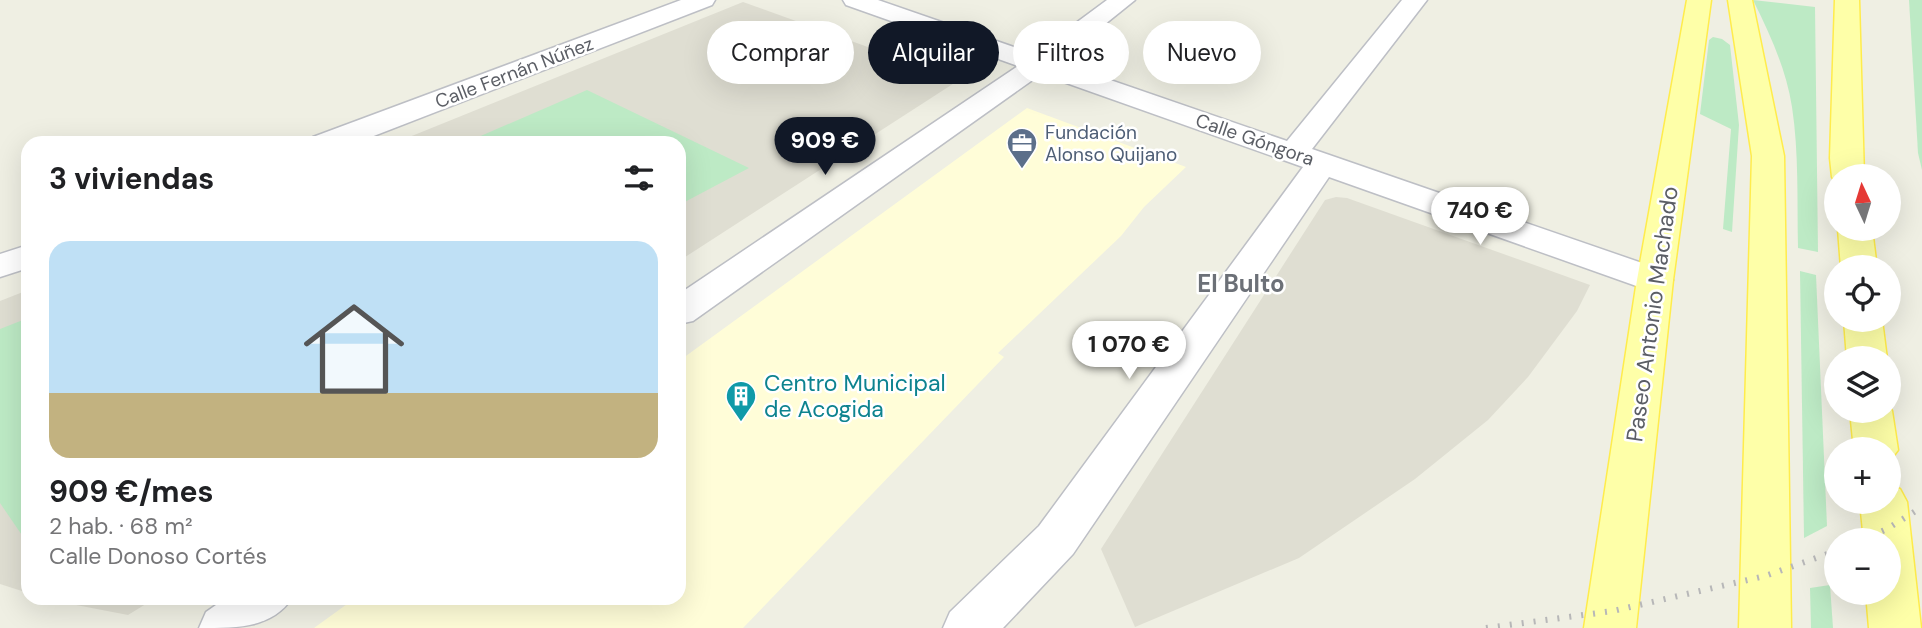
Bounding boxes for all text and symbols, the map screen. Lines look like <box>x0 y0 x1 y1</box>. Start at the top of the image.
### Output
chip: Comprar <box>707 21 854 84</box>
chip: Alquilar <box>868 21 999 84</box>
chip: Filtros <box>1013 21 1129 84</box>
chip: Nuevo <box>1143 21 1261 84</box>
street label: Calle Fernán Núñez <box>432 31 597 114</box>
street label: Calle Góngora <box>1192 108 1317 171</box>
pin: 909 € <box>776 118 874 177</box>
place label: Fundación Alonso Quijano <box>1045 120 1177 167</box>
text: 909 € <box>791 125 859 155</box>
office icon: Fundación Alonso Quijano <box>1005 126 1039 170</box>
text: 3 viviendas <box>49 159 214 198</box>
icon: filters <box>620 159 658 197</box>
north arrow <box>1824 164 1900 242</box>
map controls <box>1824 164 1901 605</box>
street label: Paseo Antonio Machado <box>1619 184 1685 444</box>
pin: 740 € <box>1431 188 1529 247</box>
text: 740 € <box>1447 195 1513 225</box>
button: locate <box>1824 255 1901 332</box>
district label: El Bulto <box>1197 268 1285 299</box>
icon: home <box>291 286 417 412</box>
pin: 1 070 € <box>1064 322 1194 381</box>
text: 1 070 € <box>1088 329 1170 359</box>
button: layers <box>1824 346 1901 423</box>
place label: Centro Municipal de Acogida <box>764 368 946 424</box>
building icon: Centro Municipal de Acogida <box>724 379 758 423</box>
button: + <box>1824 437 1901 514</box>
text: 909 €/mes <box>49 472 213 511</box>
text: 2 hab. · 68 m² <box>49 511 192 541</box>
button: − <box>1824 528 1901 605</box>
text: Calle Donoso Cortés <box>49 541 267 571</box>

